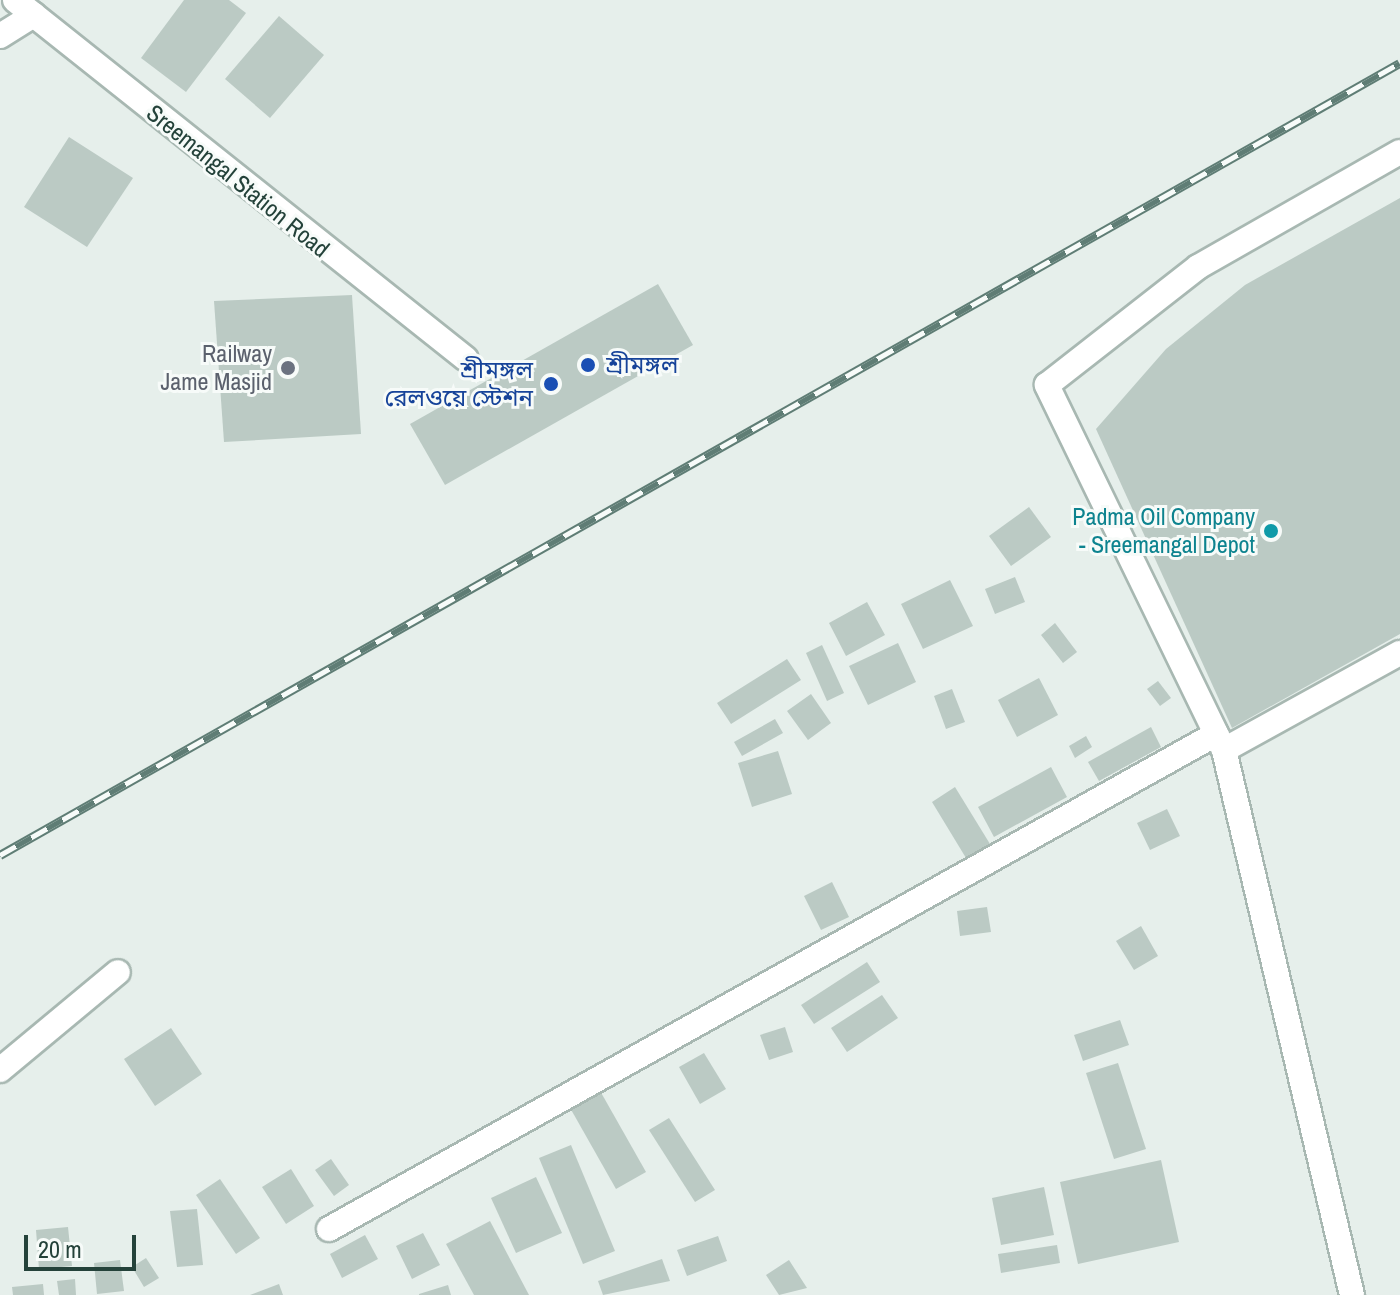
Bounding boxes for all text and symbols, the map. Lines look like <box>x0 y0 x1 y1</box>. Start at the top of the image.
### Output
street label: Sreemangal Station Road <box>141 99 335 263</box>
place label: Railway Jame Masjid <box>160 340 272 396</box>
place label: শ্রীমঙ্গল <box>606 351 679 379</box>
marker: শ্রীমঙ্গল <box>577 354 599 376</box>
place label: শ্রীমঙ্গল রেলওয়ে স্টেশন <box>384 356 533 412</box>
marker: Railway Jame Masjid <box>279 359 297 377</box>
marker: শ্রীমঙ্গল রেলওয়ে স্টেশন <box>540 373 562 395</box>
place label: Padma Oil Company - Sreemangal Depot <box>1072 503 1255 559</box>
marker: Padma Oil Company - Sreemangal Depot <box>1262 522 1280 540</box>
scale bar <box>28 1219 140 1269</box>
text: 20 m <box>38 1233 82 1265</box>

